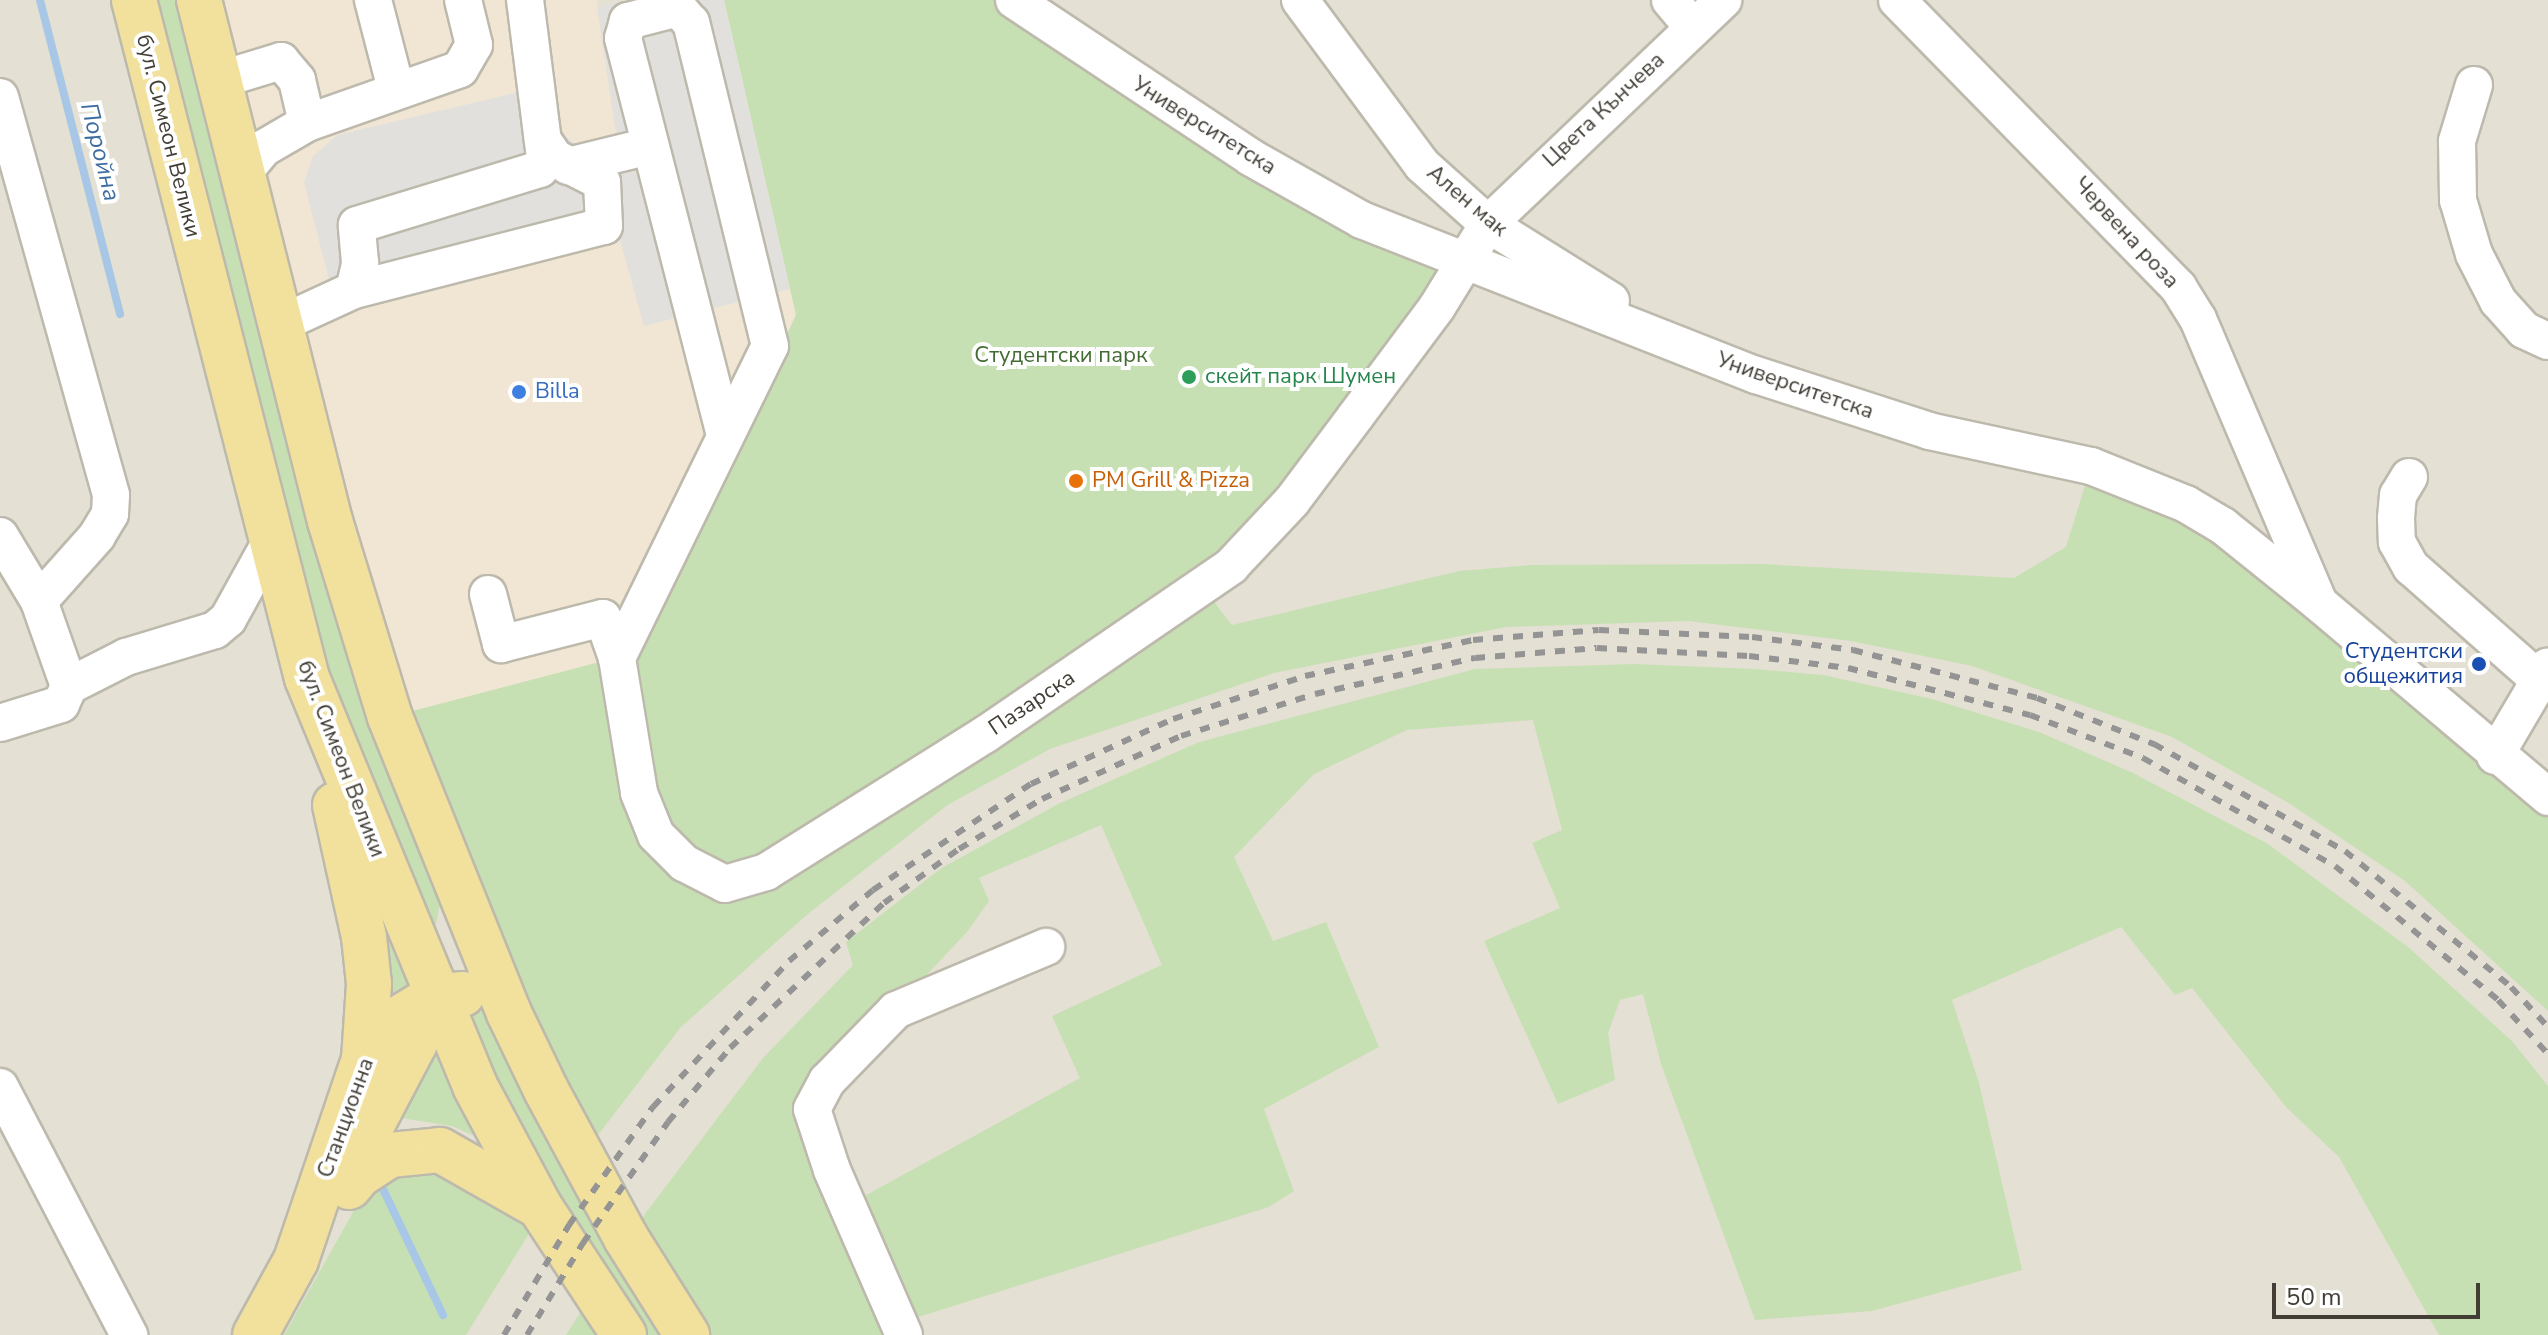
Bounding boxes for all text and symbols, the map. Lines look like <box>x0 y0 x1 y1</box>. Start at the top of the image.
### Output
street label: бул. Симеон Велики <box>130 32 206 240</box>
street label: Цвета Кънчева <box>1538 47 1670 173</box>
street label: Университетска <box>1127 71 1281 181</box>
water label: Поройна <box>74 100 126 204</box>
street label: Ален мак <box>1421 160 1513 242</box>
street label: Червена роза <box>2068 172 2184 294</box>
park label: Студентски парк <box>974 343 1148 369</box>
street label: Университетска <box>1713 347 1877 425</box>
place label: скейт парк Шумен <box>1205 364 1396 390</box>
marker: скейт парк Шумен <box>1180 368 1198 386</box>
place label: Billa <box>535 379 580 405</box>
marker: Billa <box>510 383 528 401</box>
place label: PM Grill & Pizza <box>1092 468 1250 494</box>
marker: PM Grill & Pizza <box>1067 472 1085 490</box>
place label: Студентски общежития <box>2343 638 2463 690</box>
marker: Студентски общежития <box>2470 655 2488 673</box>
street label: бул. Симеон Велики <box>291 657 391 861</box>
street label: Пазарска <box>984 665 1080 741</box>
street label: Станционна <box>312 1055 380 1181</box>
scale bar <box>2276 1267 2484 1317</box>
text: 50 m <box>2286 1281 2342 1313</box>

